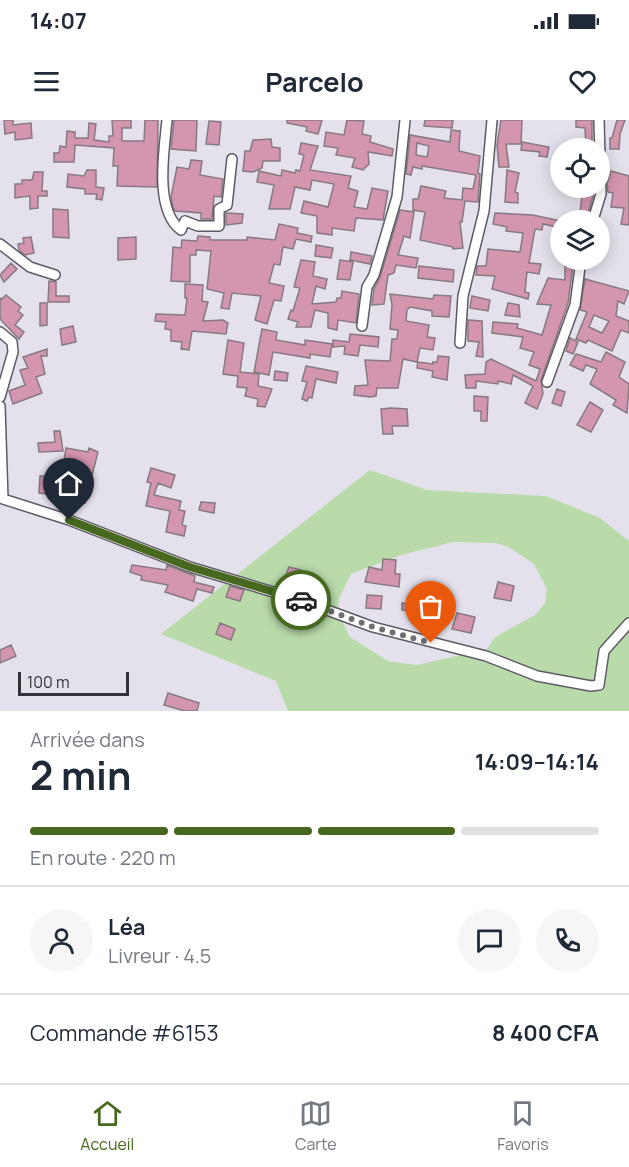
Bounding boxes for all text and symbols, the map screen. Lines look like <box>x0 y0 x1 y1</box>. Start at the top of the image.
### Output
text: 14:07 <box>30 6 87 36</box>
text: Parcelo <box>265 63 364 100</box>
icon: menu <box>30 65 63 98</box>
icon: heart <box>566 65 599 98</box>
map controls <box>550 138 610 270</box>
button: locate <box>550 138 610 198</box>
button: layers <box>550 210 610 270</box>
pin <box>43 458 94 520</box>
icon: home <box>52 467 85 500</box>
courier <box>271 570 331 630</box>
pin <box>405 581 456 643</box>
icon: car <box>285 584 318 617</box>
icon: bag <box>414 590 447 623</box>
scale bar <box>18 669 129 696</box>
text: 100 m <box>27 671 70 693</box>
text: Arrivée dans <box>30 726 145 753</box>
text: 14:09–14:14 <box>475 747 599 777</box>
text: 2 min <box>30 748 131 802</box>
text: En route · 220 m <box>30 844 176 871</box>
button: person <box>30 909 93 972</box>
button: chat <box>458 909 521 972</box>
button: phone <box>536 909 599 972</box>
text: Léa <box>108 912 145 942</box>
text: Livreur · 4.5 <box>108 942 211 969</box>
text: Commande #6153 <box>30 1018 219 1048</box>
text: 8 400 CFA <box>492 1018 599 1048</box>
tab: Accueil <box>80 1097 134 1155</box>
tab: Carte <box>295 1097 336 1155</box>
tab: Favoris <box>497 1097 549 1155</box>

